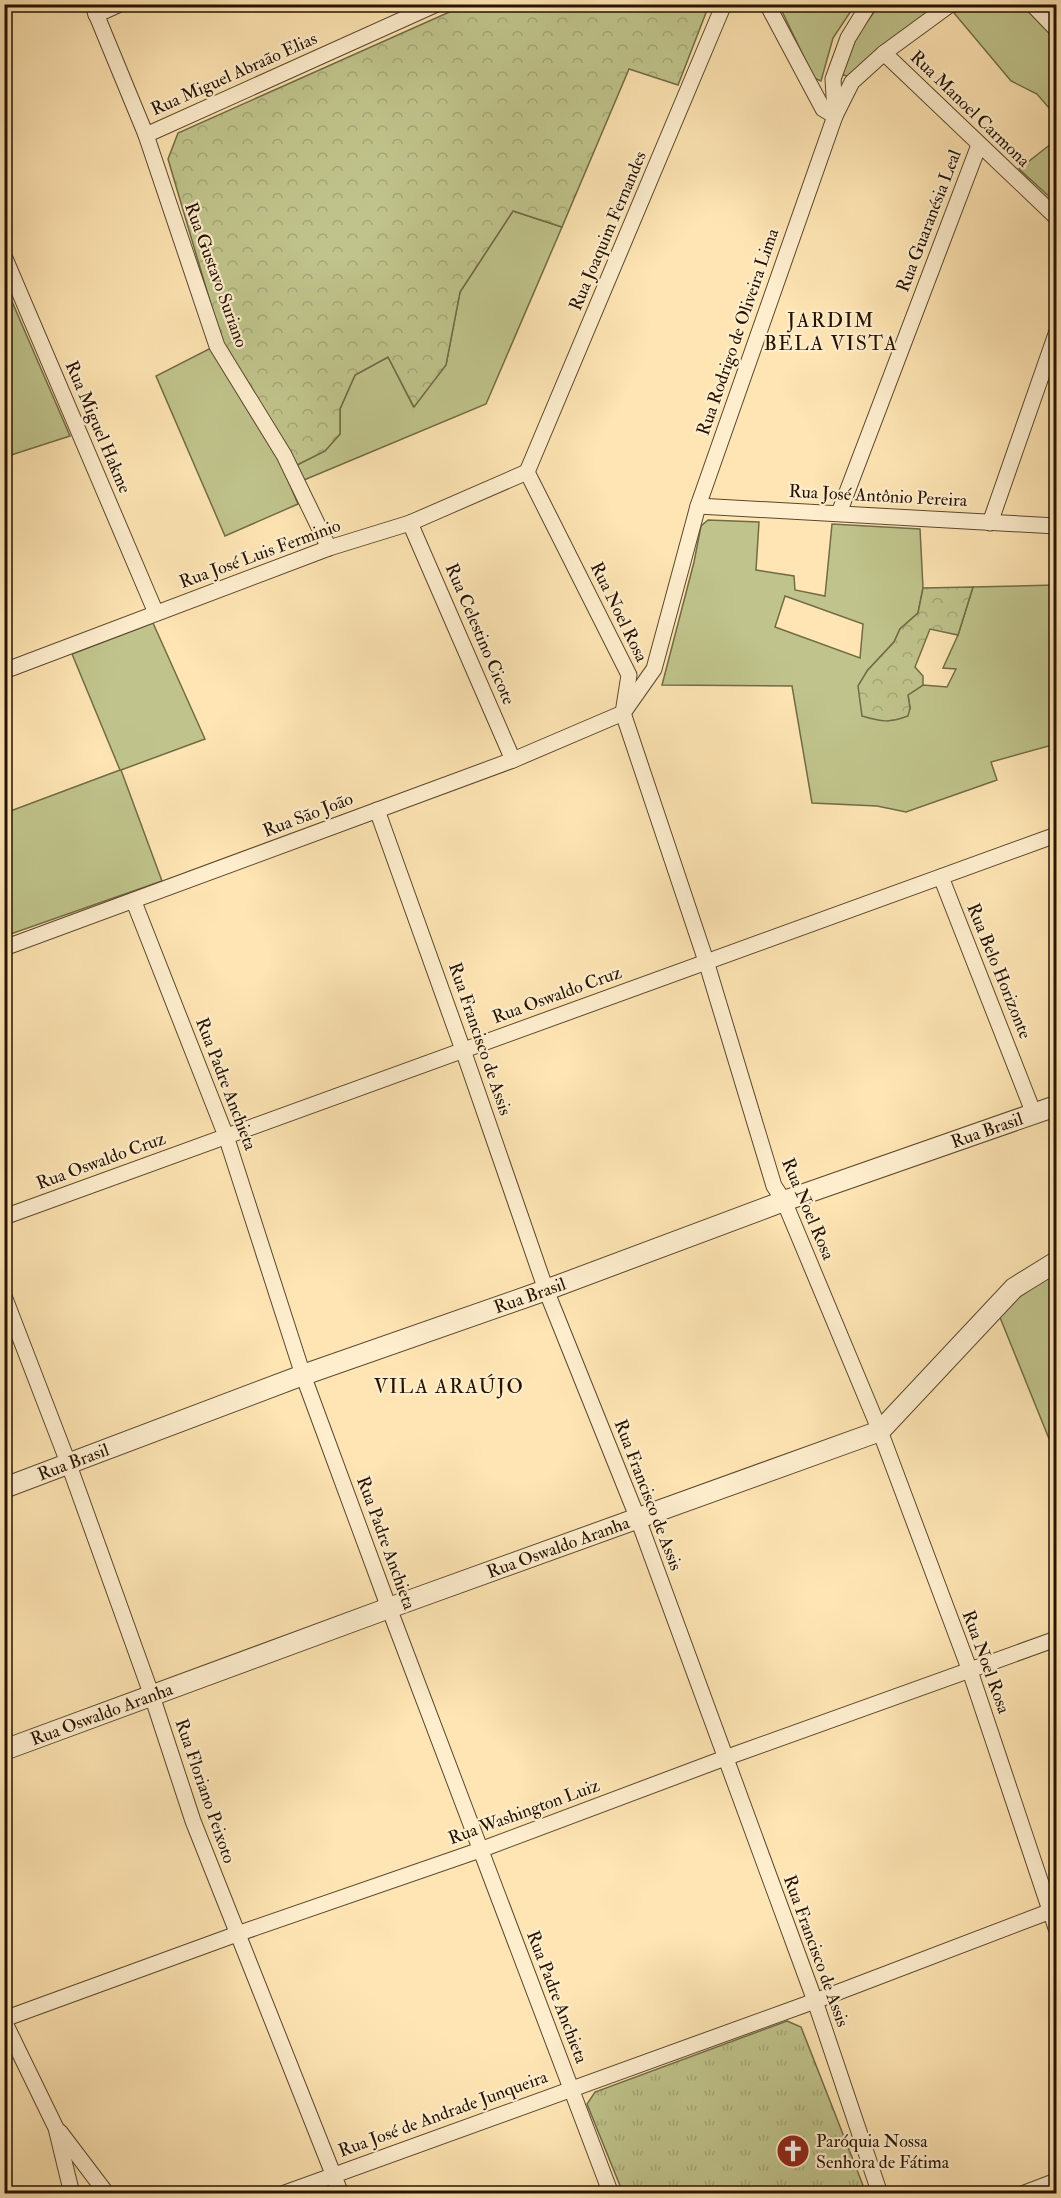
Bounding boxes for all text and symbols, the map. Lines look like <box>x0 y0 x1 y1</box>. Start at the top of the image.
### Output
street label: Rua Miguel Abraão Elias <box>147 27 321 121</box>
street label: Rua Manoel Carmona <box>905 46 1035 173</box>
street label: Rua Guaranésia Leal <box>891 146 967 295</box>
street label: Rua Joaquim Fernandes <box>564 148 652 314</box>
street label: Rua Gustavo Suriano <box>179 199 253 351</box>
street label: Rua Rodrigo de Oliveira Lima <box>692 225 784 438</box>
district label: JARDIM BELA VISTA <box>764 308 898 356</box>
street label: Rua Miguel Hakme <box>60 357 136 497</box>
street label: Rua José Antônio Pereira <box>788 480 968 512</box>
street label: Rua José Luis Ferminio <box>176 514 344 594</box>
street label: Rua Noel Rosa <box>585 558 653 666</box>
street label: Rua Celestino Cicote <box>440 560 520 709</box>
street label: Rua São João <box>260 787 357 843</box>
street label: Rua Belo Horizonte <box>961 900 1037 1043</box>
street label: Rua Francisco de Assis <box>443 960 517 1118</box>
street label: Rua Oswaldo Cruz <box>489 961 625 1029</box>
street label: Rua Padre Anchieta <box>190 1014 262 1154</box>
street label: Rua Brasil <box>948 1107 1026 1153</box>
street label: Rua Oswaldo Cruz <box>33 1127 169 1195</box>
street label: Rua Noel Rosa <box>776 1155 840 1264</box>
street label: Rua Brasil <box>491 1272 569 1319</box>
district label: VILA ARAÚJO <box>374 1373 524 1399</box>
street label: Rua Francisco de Assis <box>609 1416 687 1574</box>
street label: Rua Brasil <box>34 1438 113 1486</box>
street label: Rua Padre Anchieta <box>351 1473 421 1613</box>
street label: Rua Oswaldo Aranha <box>484 1511 633 1583</box>
street label: Rua Noel Rosa <box>957 1607 1016 1717</box>
street label: Rua Oswaldo Aranha <box>27 1677 177 1751</box>
street label: Rua Floriano Peixoto <box>169 1716 241 1867</box>
street label: Rua Washington Luiz <box>445 1774 603 1850</box>
street label: Rua Francisco de Assis <box>778 1872 854 2030</box>
street label: Rua Padre Anchieta <box>521 1927 593 2067</box>
street label: Rua José de Andrade Junqueira <box>335 2065 551 2163</box>
place label: Paróquia Nossa Senhora de Fátima <box>816 2130 950 2174</box>
church icon: Paróquia Nossa Senhora de Fátima <box>775 2133 811 2169</box>

